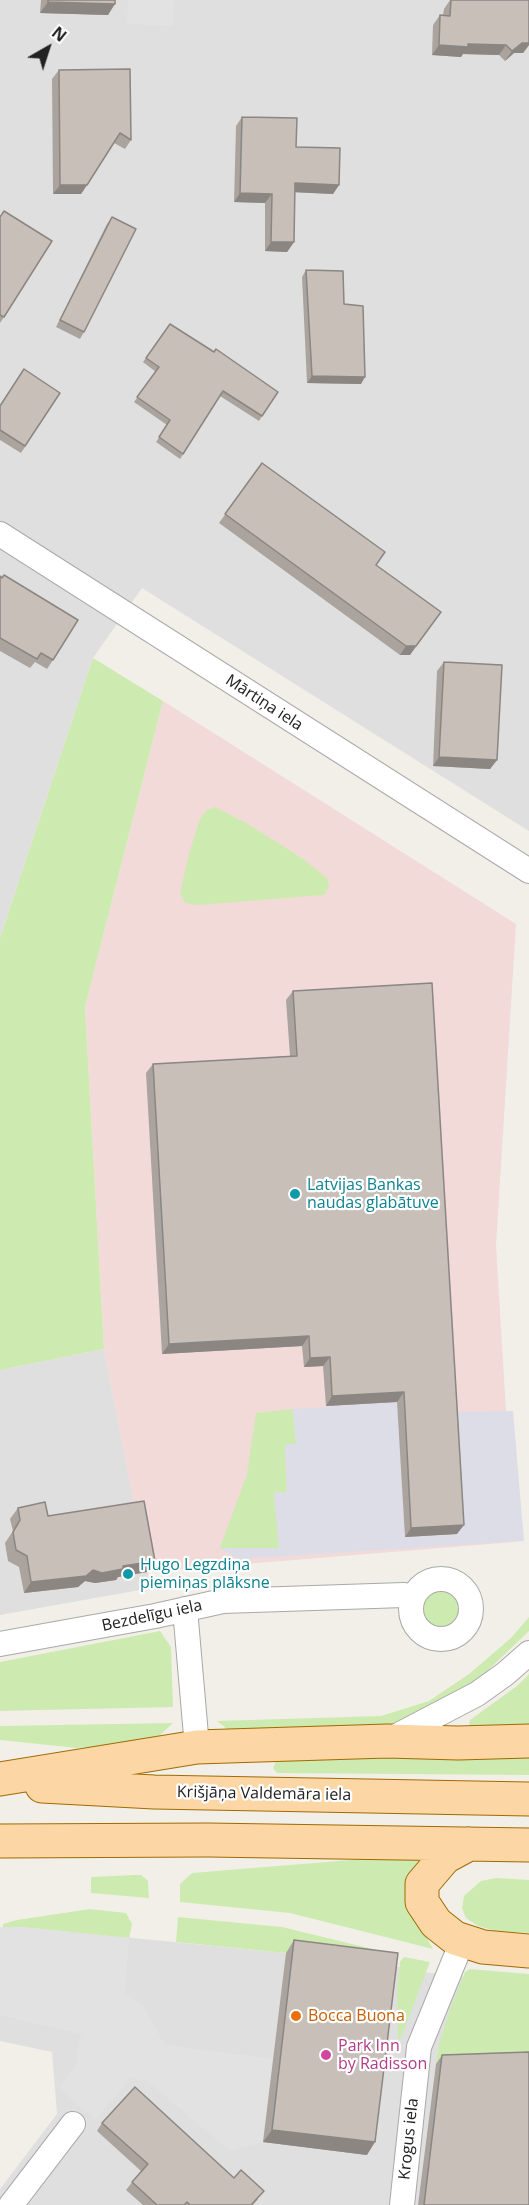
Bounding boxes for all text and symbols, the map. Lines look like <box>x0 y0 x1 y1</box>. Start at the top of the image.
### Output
north arrow <box>18 18 78 78</box>
text: N <box>47 21 71 47</box>
street label: Mārtiņa iela <box>222 671 306 735</box>
place label: Latvijas Bankas naudas glabātuve <box>307 1175 439 1213</box>
marker: Latvijas Bankas naudas glabātuve <box>288 1187 302 1201</box>
place label: Hugo Legzdiņa piemiņas plāksne <box>140 1555 270 1593</box>
marker: Hugo Legzdiņa piemiņas plāksne <box>121 1567 135 1581</box>
street label: Bezdelīgu iela <box>100 1596 204 1636</box>
street label: Krišjāņa Valdemāra iela <box>177 1783 351 1805</box>
place label: Bocca Buona <box>308 2006 405 2026</box>
marker: Bocca Buona <box>289 2009 303 2023</box>
place label: Park Inn by Radisson <box>338 2036 427 2074</box>
marker: Park Inn by Radisson <box>319 2048 333 2062</box>
street label: Krogus iela <box>395 2097 423 2181</box>

